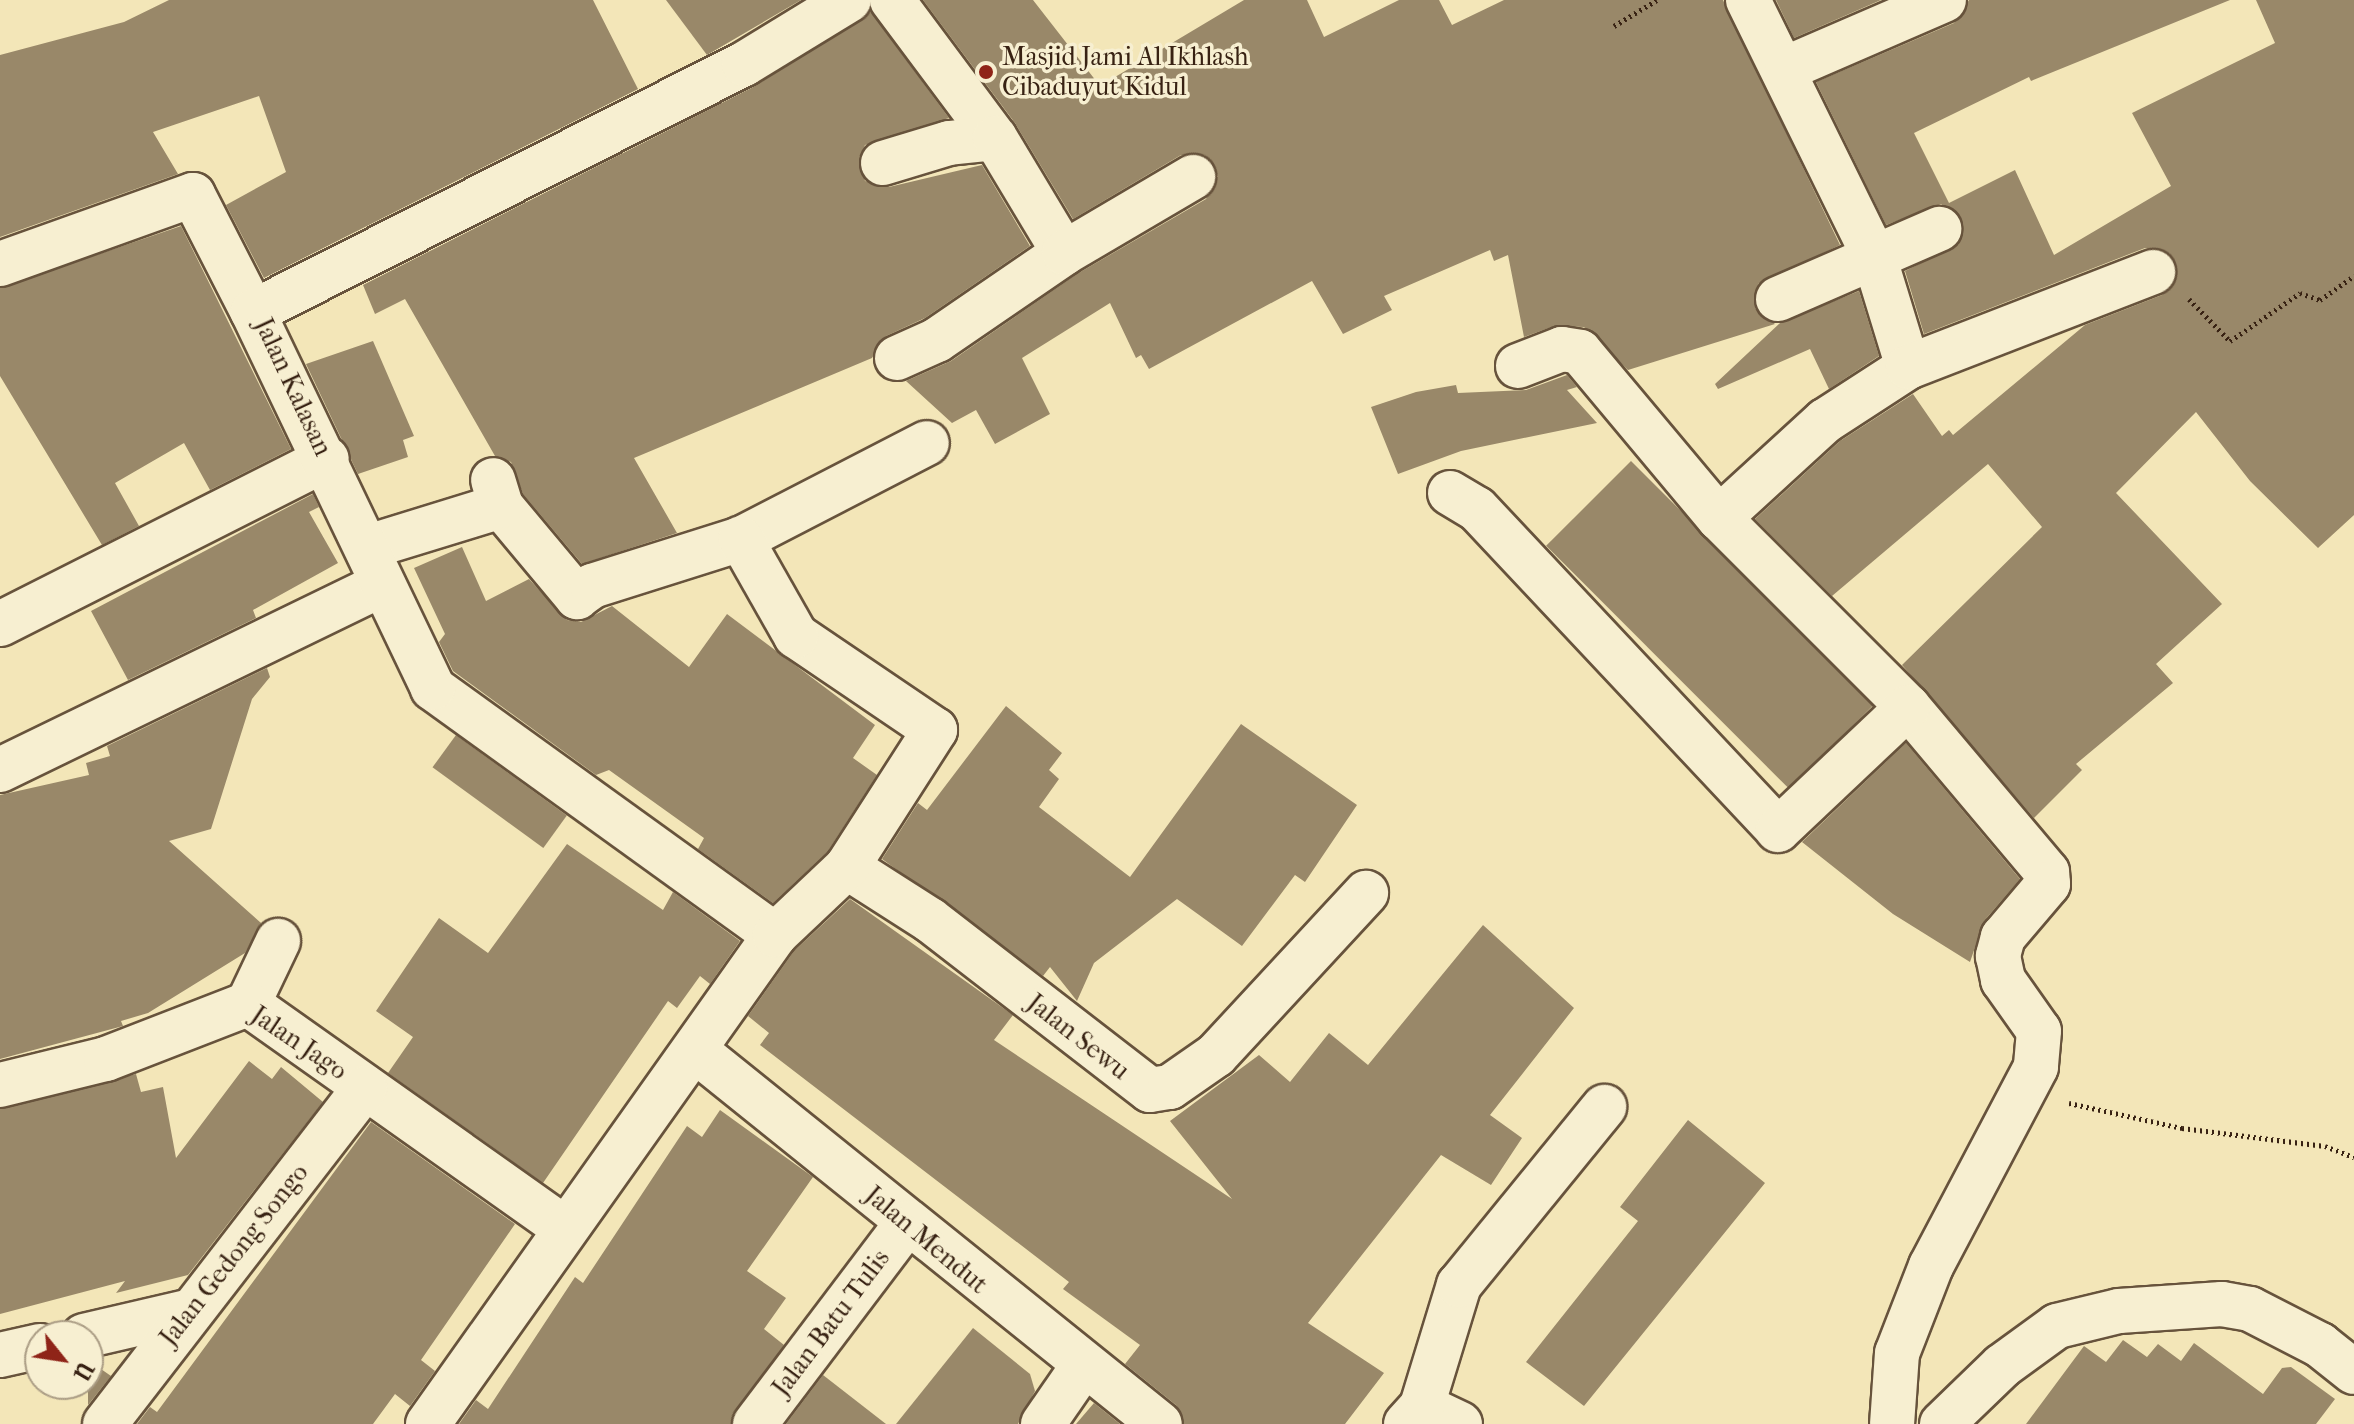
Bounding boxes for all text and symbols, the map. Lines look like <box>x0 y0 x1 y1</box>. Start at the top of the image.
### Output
place label: Masjid Jami Al Ikhlash Cibaduyut Kidul <box>1002 41 1248 102</box>
marker: Masjid Jami Al Ikhlash Cibaduyut Kidul <box>977 63 995 81</box>
street label: Jalan Kalasan <box>248 313 338 461</box>
street label: Jalan Sewu <box>1021 987 1135 1087</box>
street label: Jalan Jago <box>245 999 353 1087</box>
street label: Jalan Gedong Songo <box>153 1158 315 1352</box>
street label: Jalan Mendut <box>858 1180 994 1300</box>
street label: Jalan Batu Tulis <box>766 1243 896 1403</box>
north arrow <box>24 1320 104 1400</box>
text: U <box>68 1357 99 1385</box>

